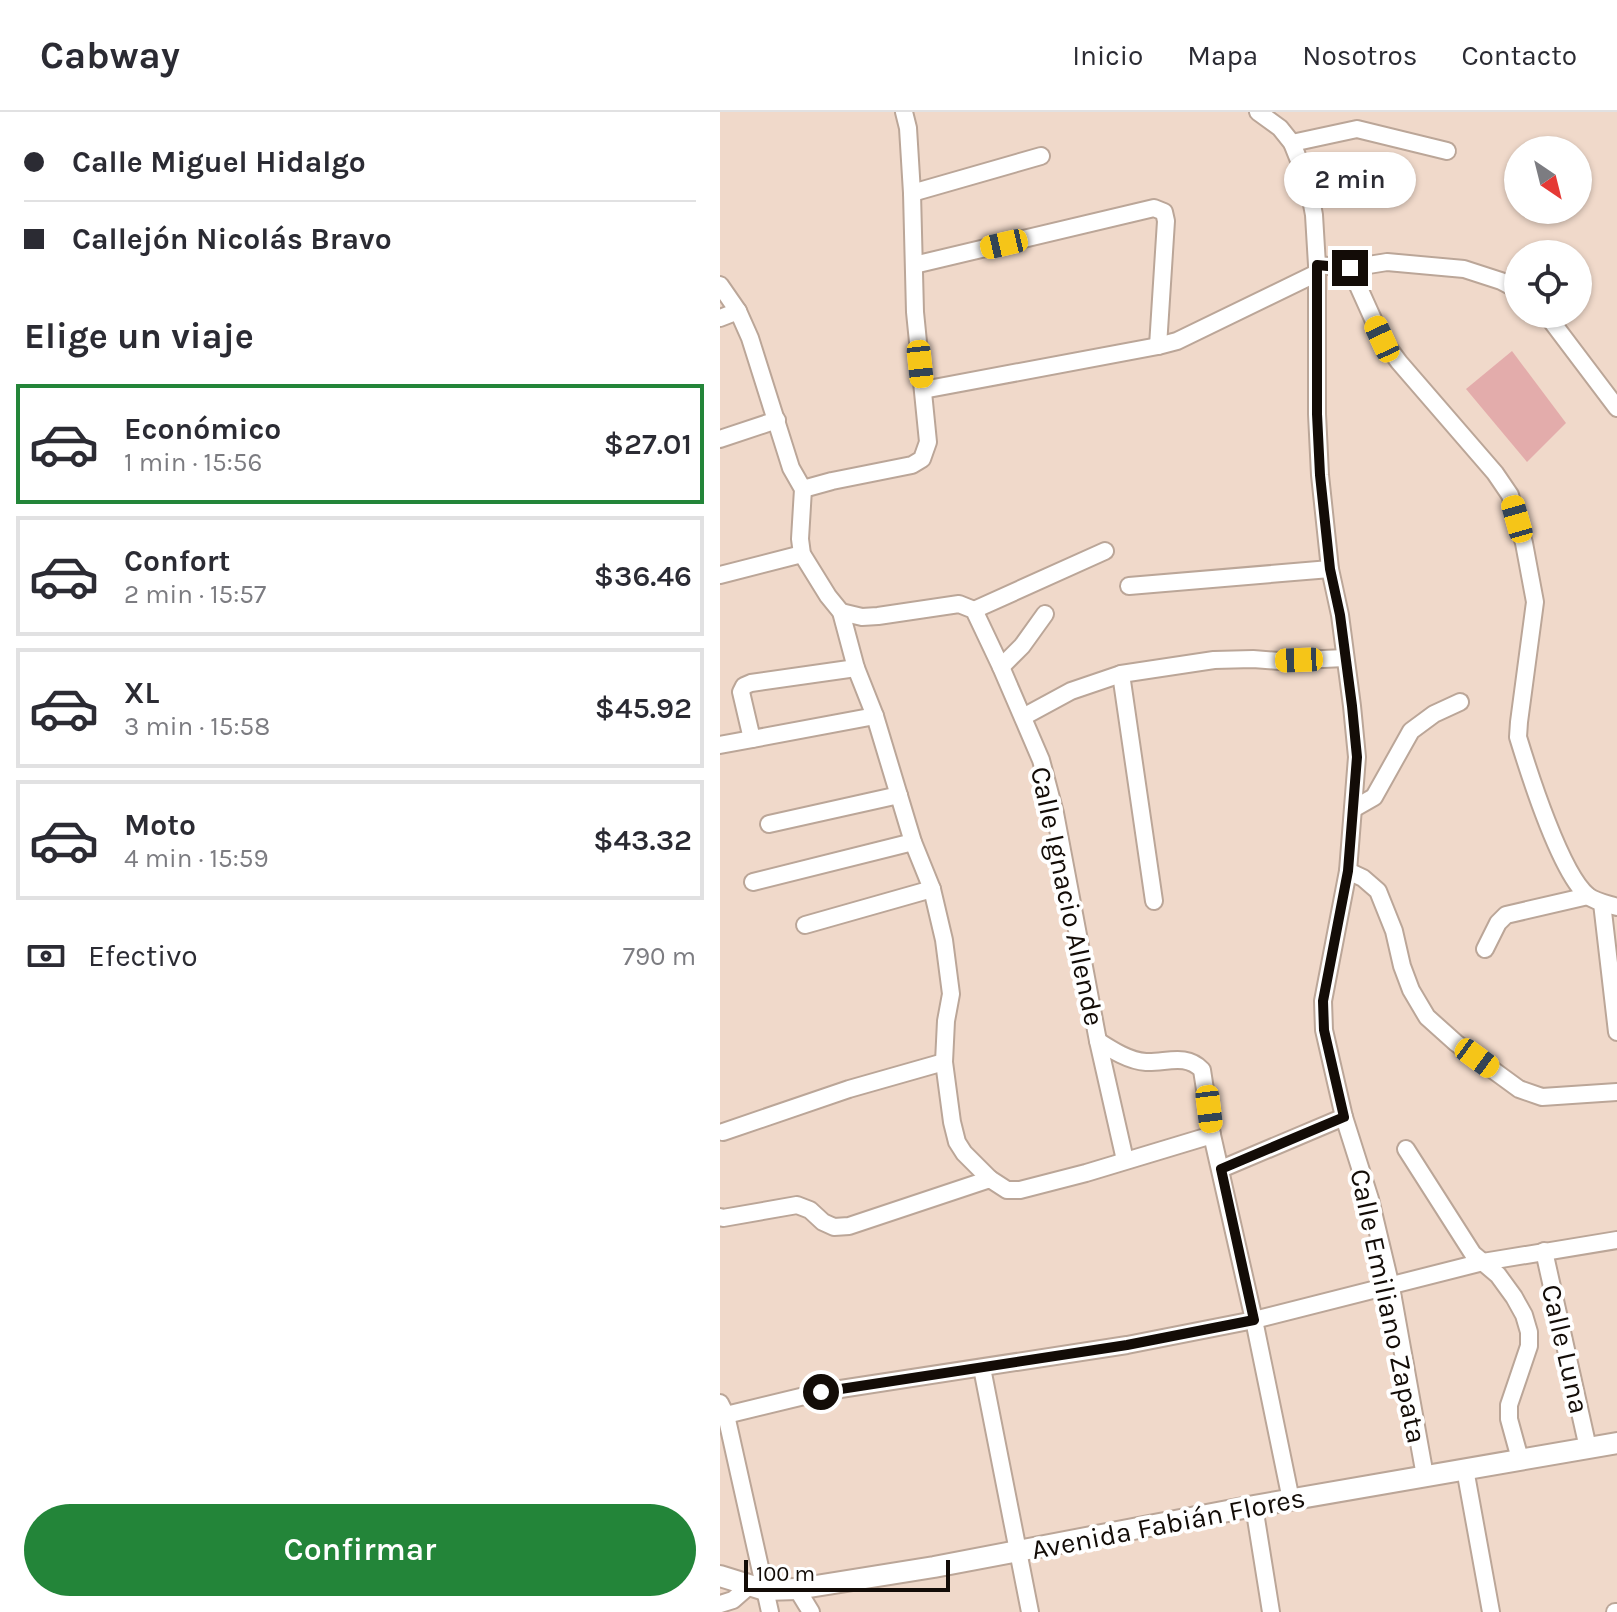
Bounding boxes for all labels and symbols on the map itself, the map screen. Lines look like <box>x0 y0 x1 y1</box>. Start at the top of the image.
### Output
north arrow <box>1504 136 1592 224</box>
callout: 2 min <box>1284 152 1416 208</box>
car <box>978 227 1030 261</box>
route end <box>1332 250 1368 286</box>
car <box>1361 312 1403 366</box>
car <box>906 339 934 389</box>
car <box>1499 493 1535 545</box>
car <box>1275 647 1323 673</box>
street label: Calle Ignacio Allende <box>1024 764 1111 1029</box>
car <box>1451 1034 1503 1082</box>
car <box>1194 1084 1224 1134</box>
street label: Calle Emiliano Zapata <box>1343 1166 1434 1446</box>
street label: Calle Luna <box>1535 1281 1596 1417</box>
route start <box>803 1374 839 1410</box>
street label: Avenida Fabián Flores <box>1028 1481 1308 1566</box>
scale bar <box>744 1556 950 1592</box>

